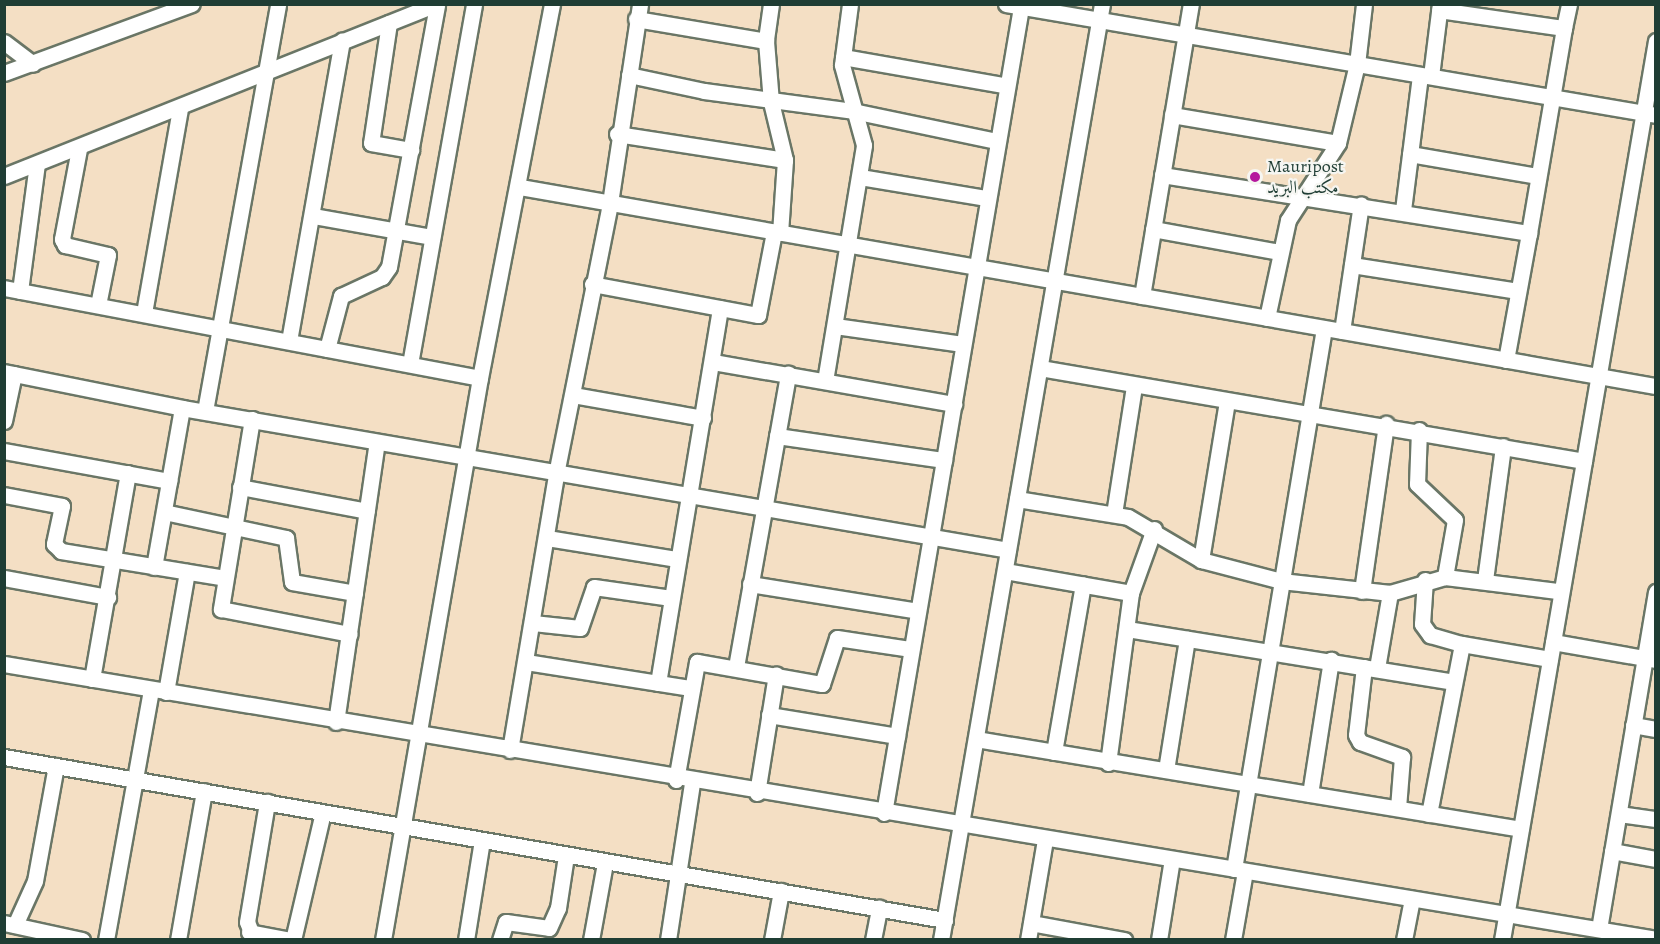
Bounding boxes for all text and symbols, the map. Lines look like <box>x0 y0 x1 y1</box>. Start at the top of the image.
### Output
place label: Mauripost مكتب البريد <box>1267 156 1344 198</box>
marker: Mauripost مكتب البريد <box>1248 170 1262 184</box>

